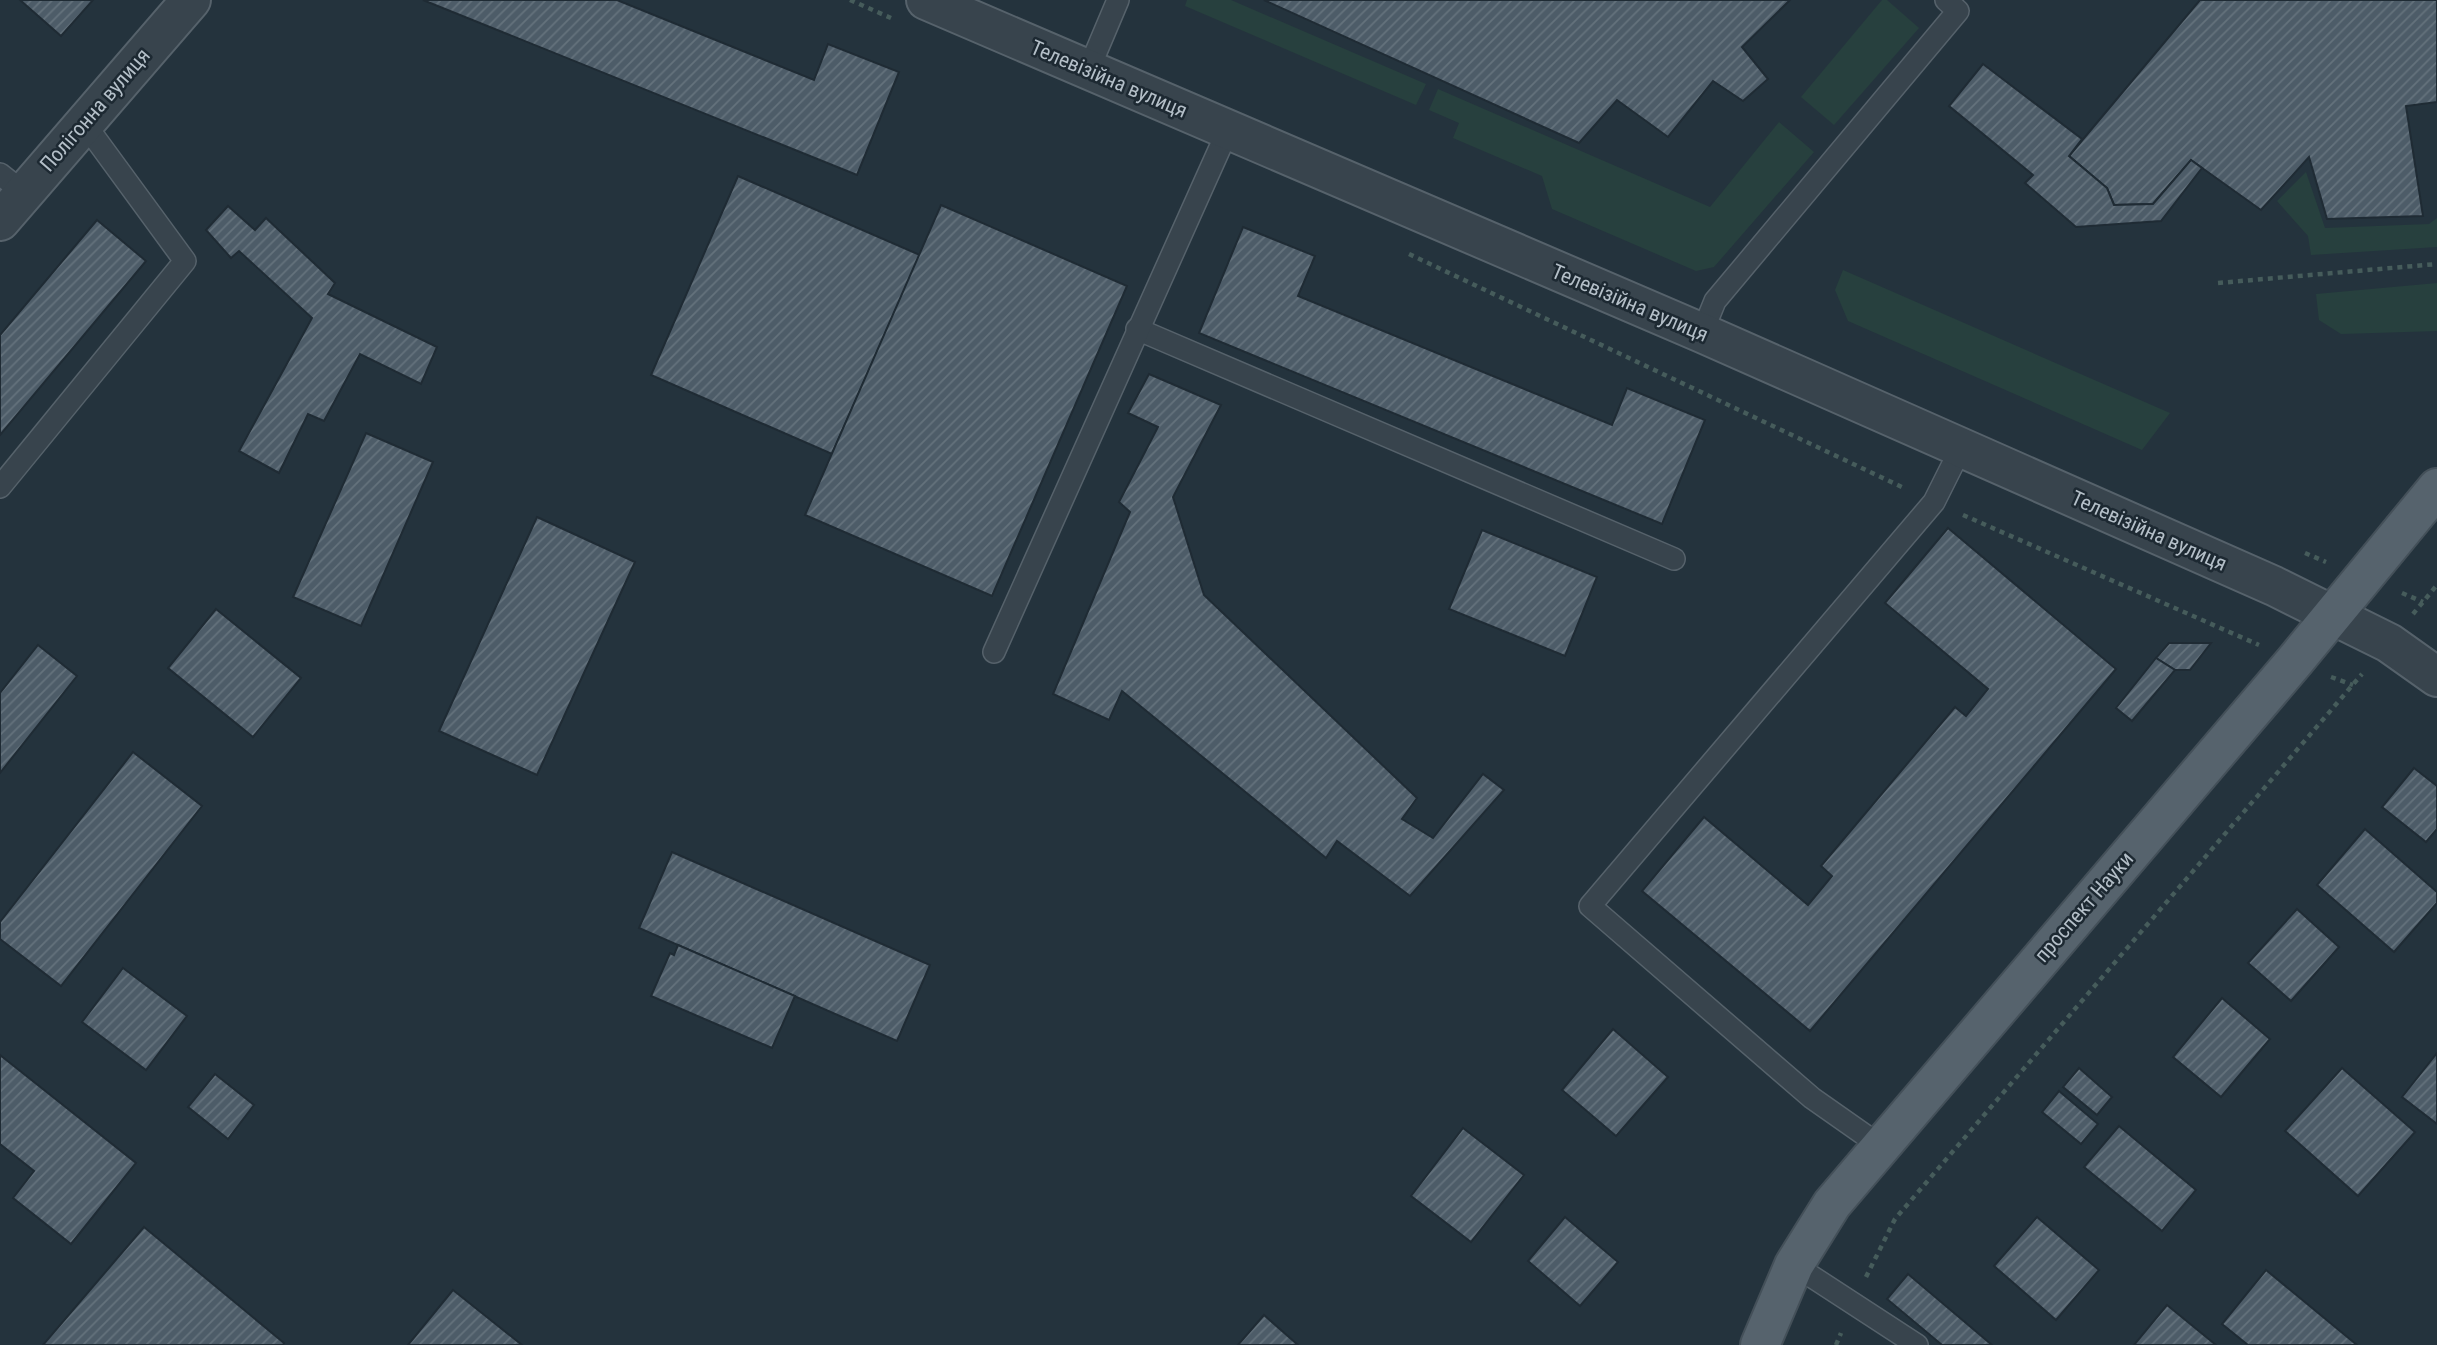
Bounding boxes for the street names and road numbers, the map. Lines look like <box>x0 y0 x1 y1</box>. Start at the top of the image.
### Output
street label: Телевізійна вулиця <box>1027 35 1191 123</box>
street label: Полігонна вулиця <box>35 44 155 176</box>
street label: Телевізійна вулиця <box>1548 259 1712 347</box>
street label: Телевізійна вулиця <box>2068 486 2230 576</box>
street label: проспект Науки <box>2030 847 2138 967</box>

